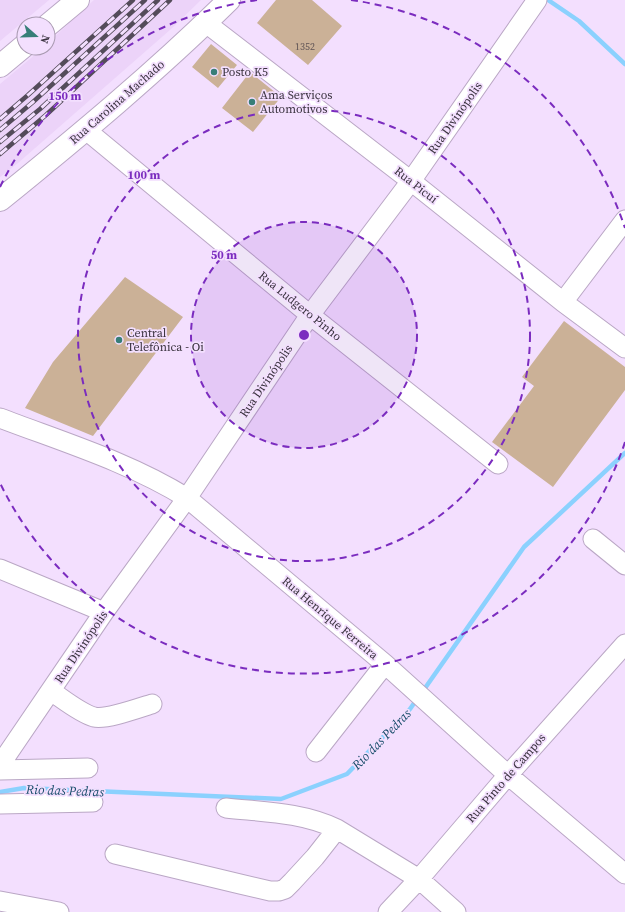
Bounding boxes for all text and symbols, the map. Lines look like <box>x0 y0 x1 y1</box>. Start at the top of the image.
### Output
north arrow <box>16 16 56 56</box>
text: N <box>37 33 53 46</box>
house number: 1352 <box>295 40 315 53</box>
street label: Rua Carolina Machado <box>66 56 168 148</box>
place label: Posto K5 <box>222 64 268 80</box>
marker: Posto K5 <box>209 67 219 77</box>
street label: Rua Divinópolis <box>424 79 486 157</box>
place label: Ama Serviços Automotivos <box>260 87 332 117</box>
text: 150 m <box>49 88 82 104</box>
marker: Ama Serviços Automotivos <box>247 97 257 107</box>
street label: Rua Picuí <box>391 163 441 207</box>
text: 100 m <box>128 167 161 183</box>
text: 50 m <box>211 247 237 263</box>
street label: Rua Ludgero Pinho <box>255 268 345 345</box>
place label: Central Telefônica - Oi <box>127 325 204 355</box>
centre of rings <box>297 328 311 342</box>
marker: Central Telefônica - Oi <box>114 335 124 345</box>
street label: Rua Divinópolis <box>236 341 296 421</box>
street label: Rua Henrique Ferreira <box>279 573 382 663</box>
street label: Rua Divinópolis <box>51 607 111 687</box>
water label: Rio das Pedras <box>347 705 415 774</box>
street label: Rua Pinto de Campos <box>463 730 549 826</box>
water label: Rio das Pedras <box>25 781 105 800</box>

